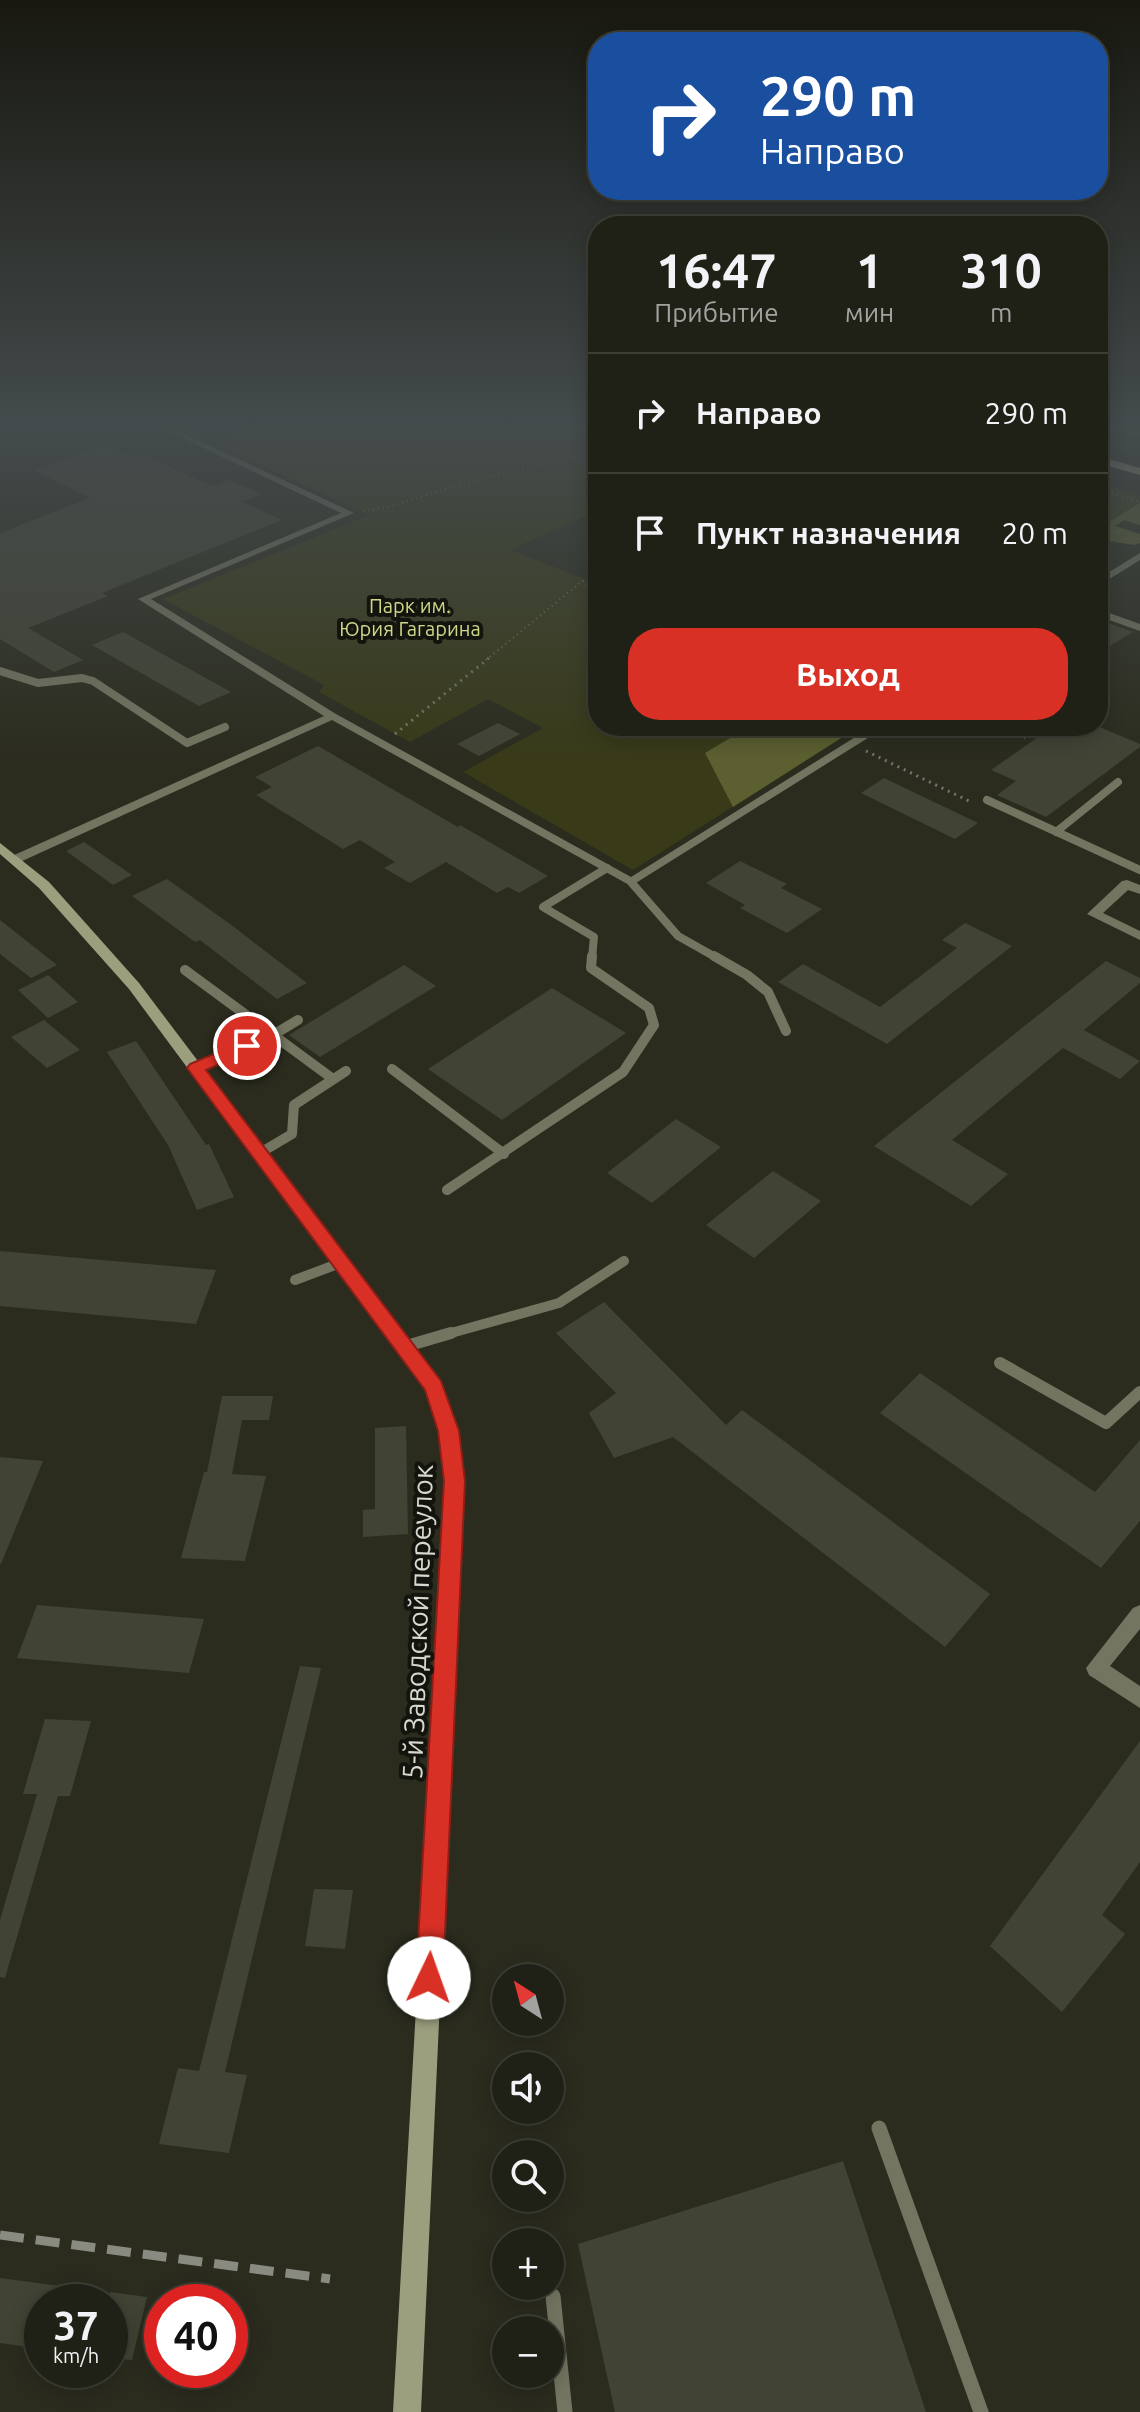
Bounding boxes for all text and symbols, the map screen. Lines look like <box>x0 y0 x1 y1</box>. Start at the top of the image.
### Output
icon: right <box>628 64 732 168</box>
text: 290 m <box>760 64 916 127</box>
text: Направо <box>760 130 905 171</box>
text: 16:47 <box>656 243 776 297</box>
text: 1 <box>856 243 883 297</box>
text: 310 <box>961 243 1042 297</box>
text: Прибытие <box>654 298 779 327</box>
text: мин <box>845 298 894 327</box>
text: m <box>990 298 1012 327</box>
icon: right <box>628 391 672 435</box>
text: Направо <box>696 396 822 430</box>
text: 290 m <box>984 396 1068 430</box>
icon: arrive <box>628 511 672 555</box>
text: Пункт назначения <box>696 516 961 550</box>
text: 20 m <box>1001 516 1068 550</box>
park label: Парк им. Юрия Гагарина <box>339 594 481 640</box>
button: Выход <box>628 628 1068 720</box>
pin <box>213 1012 281 1080</box>
icon: arrive <box>225 1024 269 1068</box>
street label: 5-й Заводской переулок <box>396 1464 438 1780</box>
position arrow <box>387 1936 471 2020</box>
north arrow <box>492 1964 564 2036</box>
map controls <box>492 1964 564 2388</box>
button: sound <box>492 2052 564 2124</box>
button: search <box>492 2140 564 2212</box>
button: + <box>492 2228 564 2300</box>
speed limit sign: 40 <box>144 2284 248 2388</box>
text: 37 <box>53 2303 99 2348</box>
button: − <box>492 2316 564 2388</box>
text: km/h <box>53 2344 99 2367</box>

